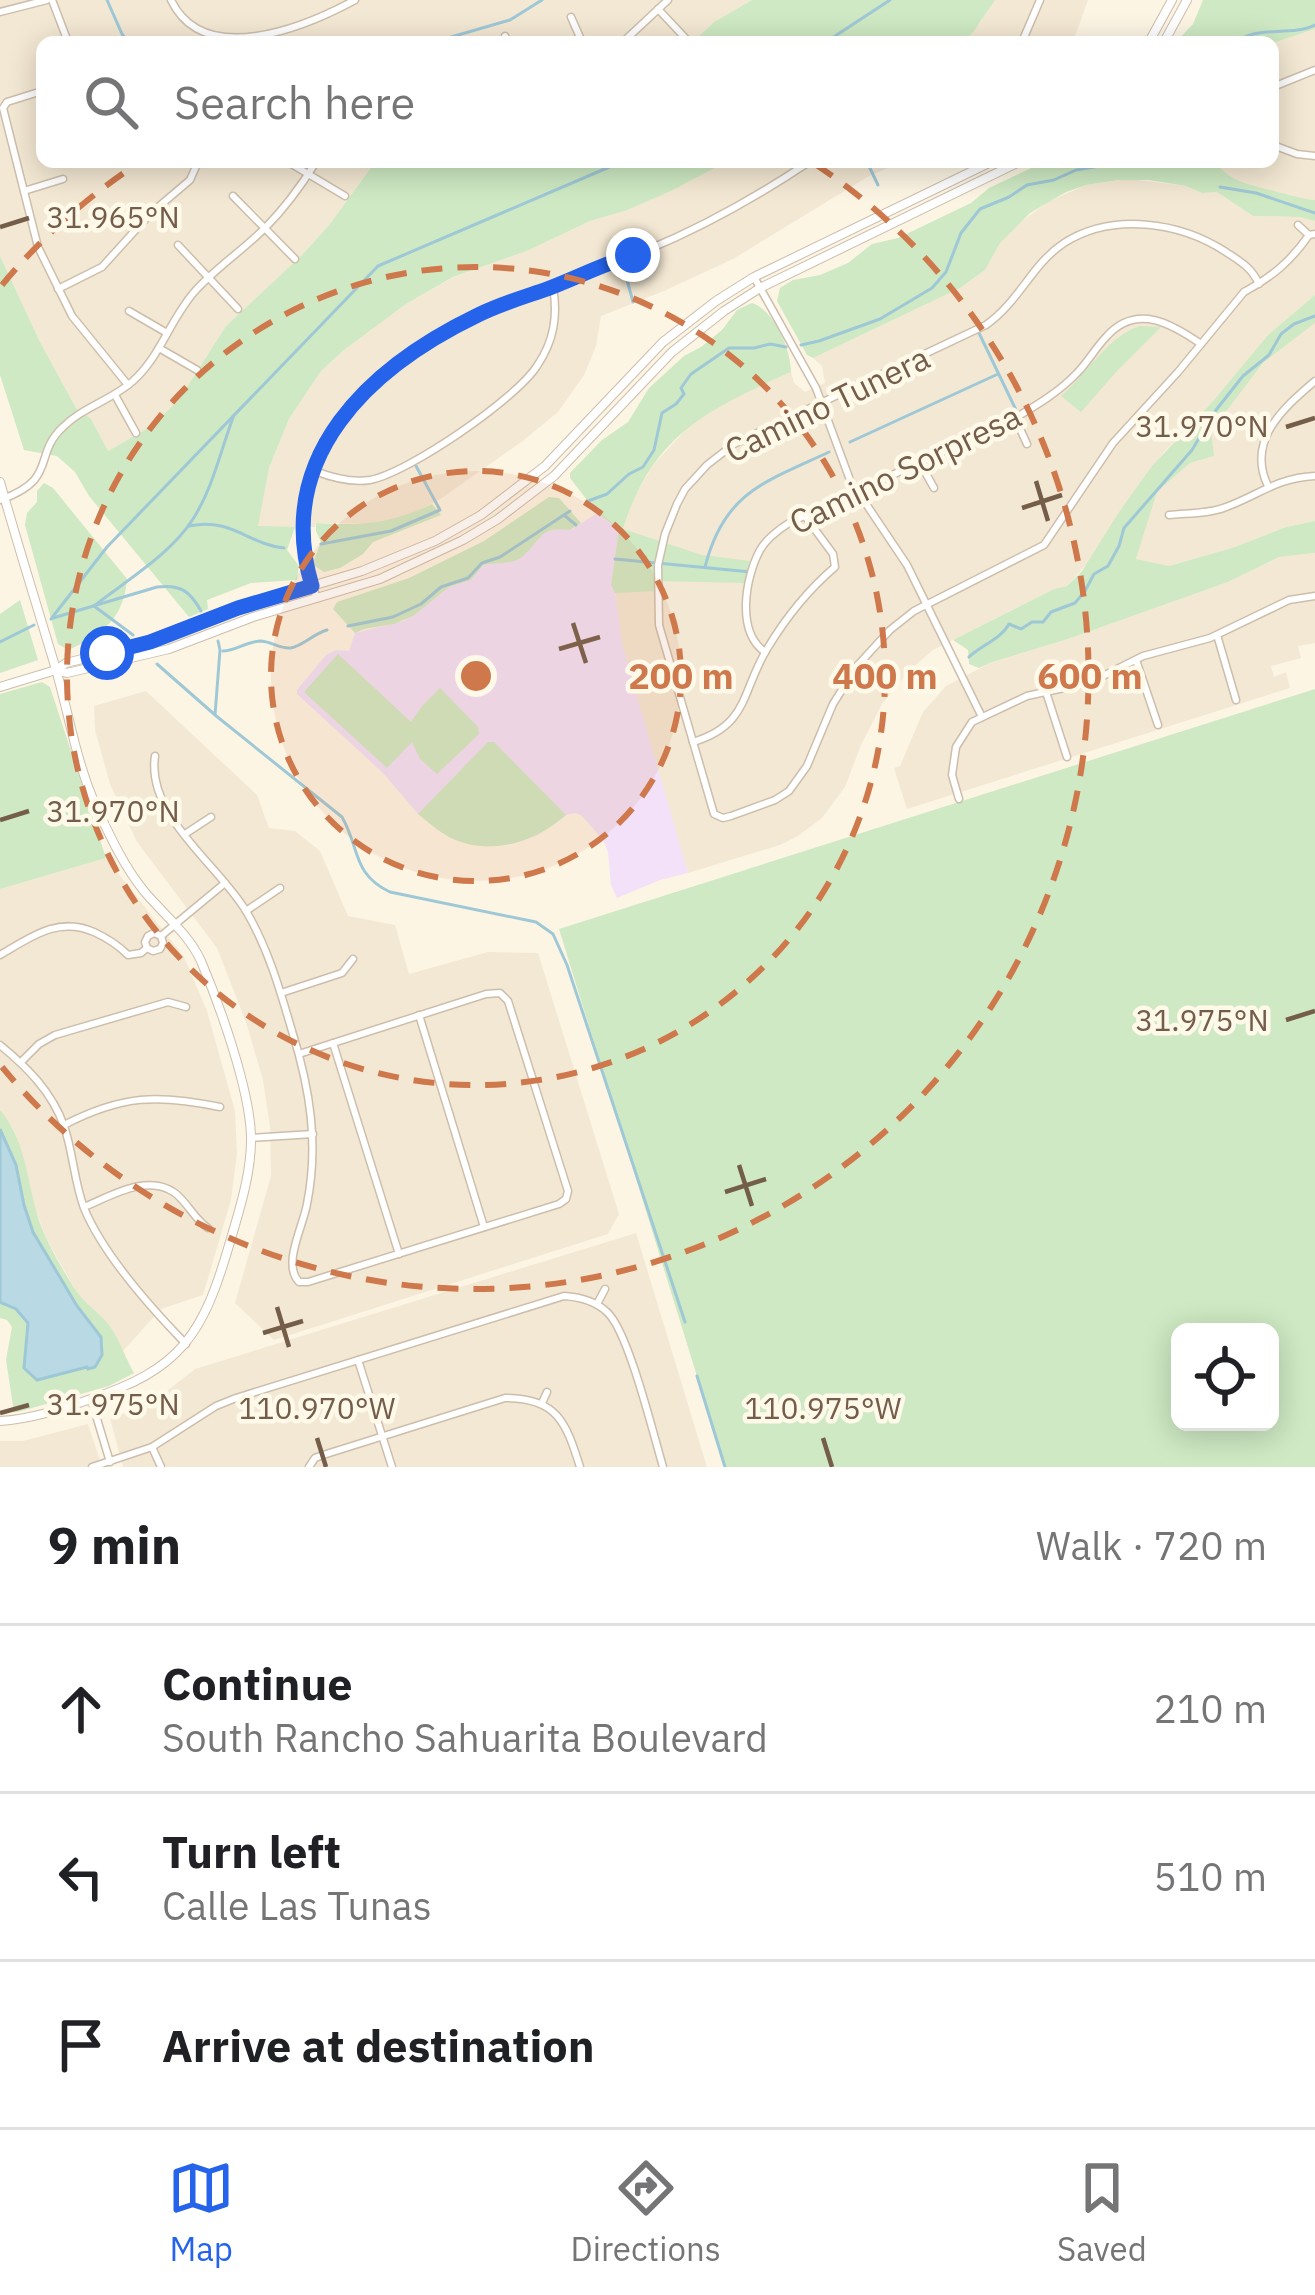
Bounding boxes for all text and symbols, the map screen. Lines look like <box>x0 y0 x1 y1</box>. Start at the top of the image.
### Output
search box <box>36 36 1279 168</box>
icon: search <box>78 69 144 135</box>
text: Search here <box>174 73 415 131</box>
text: 31.965°N <box>46 197 180 236</box>
route end <box>606 228 660 282</box>
street label: Camino Tunera <box>717 335 936 472</box>
street label: Camino Sorpresa <box>782 394 1028 543</box>
text: 31.970°N <box>1135 406 1269 445</box>
route start <box>80 626 134 680</box>
text: 200 m <box>628 652 734 699</box>
text: 400 m <box>832 652 938 699</box>
text: 600 m <box>1037 652 1143 699</box>
centre of rings <box>455 655 497 697</box>
text: 31.970°N <box>46 791 180 830</box>
text: 31.975°N <box>1135 1000 1269 1039</box>
map controls <box>1171 1323 1279 1431</box>
button: locate <box>1171 1323 1279 1431</box>
text: 31.975°N <box>46 1384 180 1423</box>
text: 110.970°W <box>239 1388 396 1427</box>
text: 110.975°W <box>745 1388 902 1427</box>
text: 9 min <box>48 1512 181 1578</box>
text: Walk · 720 m <box>1036 1520 1267 1571</box>
text: Continue <box>162 1654 353 1712</box>
icon: ahead <box>48 1676 114 1742</box>
text: 210 m <box>1154 1683 1267 1734</box>
text: South Rancho Sahuarita Boulevard <box>162 1712 768 1763</box>
text: Turn left <box>162 1822 341 1880</box>
icon: left <box>48 1844 114 1910</box>
text: 510 m <box>1154 1851 1267 1902</box>
text: Calle Las Tunas <box>162 1880 432 1931</box>
icon: arrive <box>48 2012 114 2078</box>
text: Arrive at destination <box>162 2016 595 2074</box>
tab: Map <box>168 2155 234 2270</box>
tab: Directions <box>571 2155 721 2270</box>
tab: Saved <box>1057 2155 1147 2270</box>

